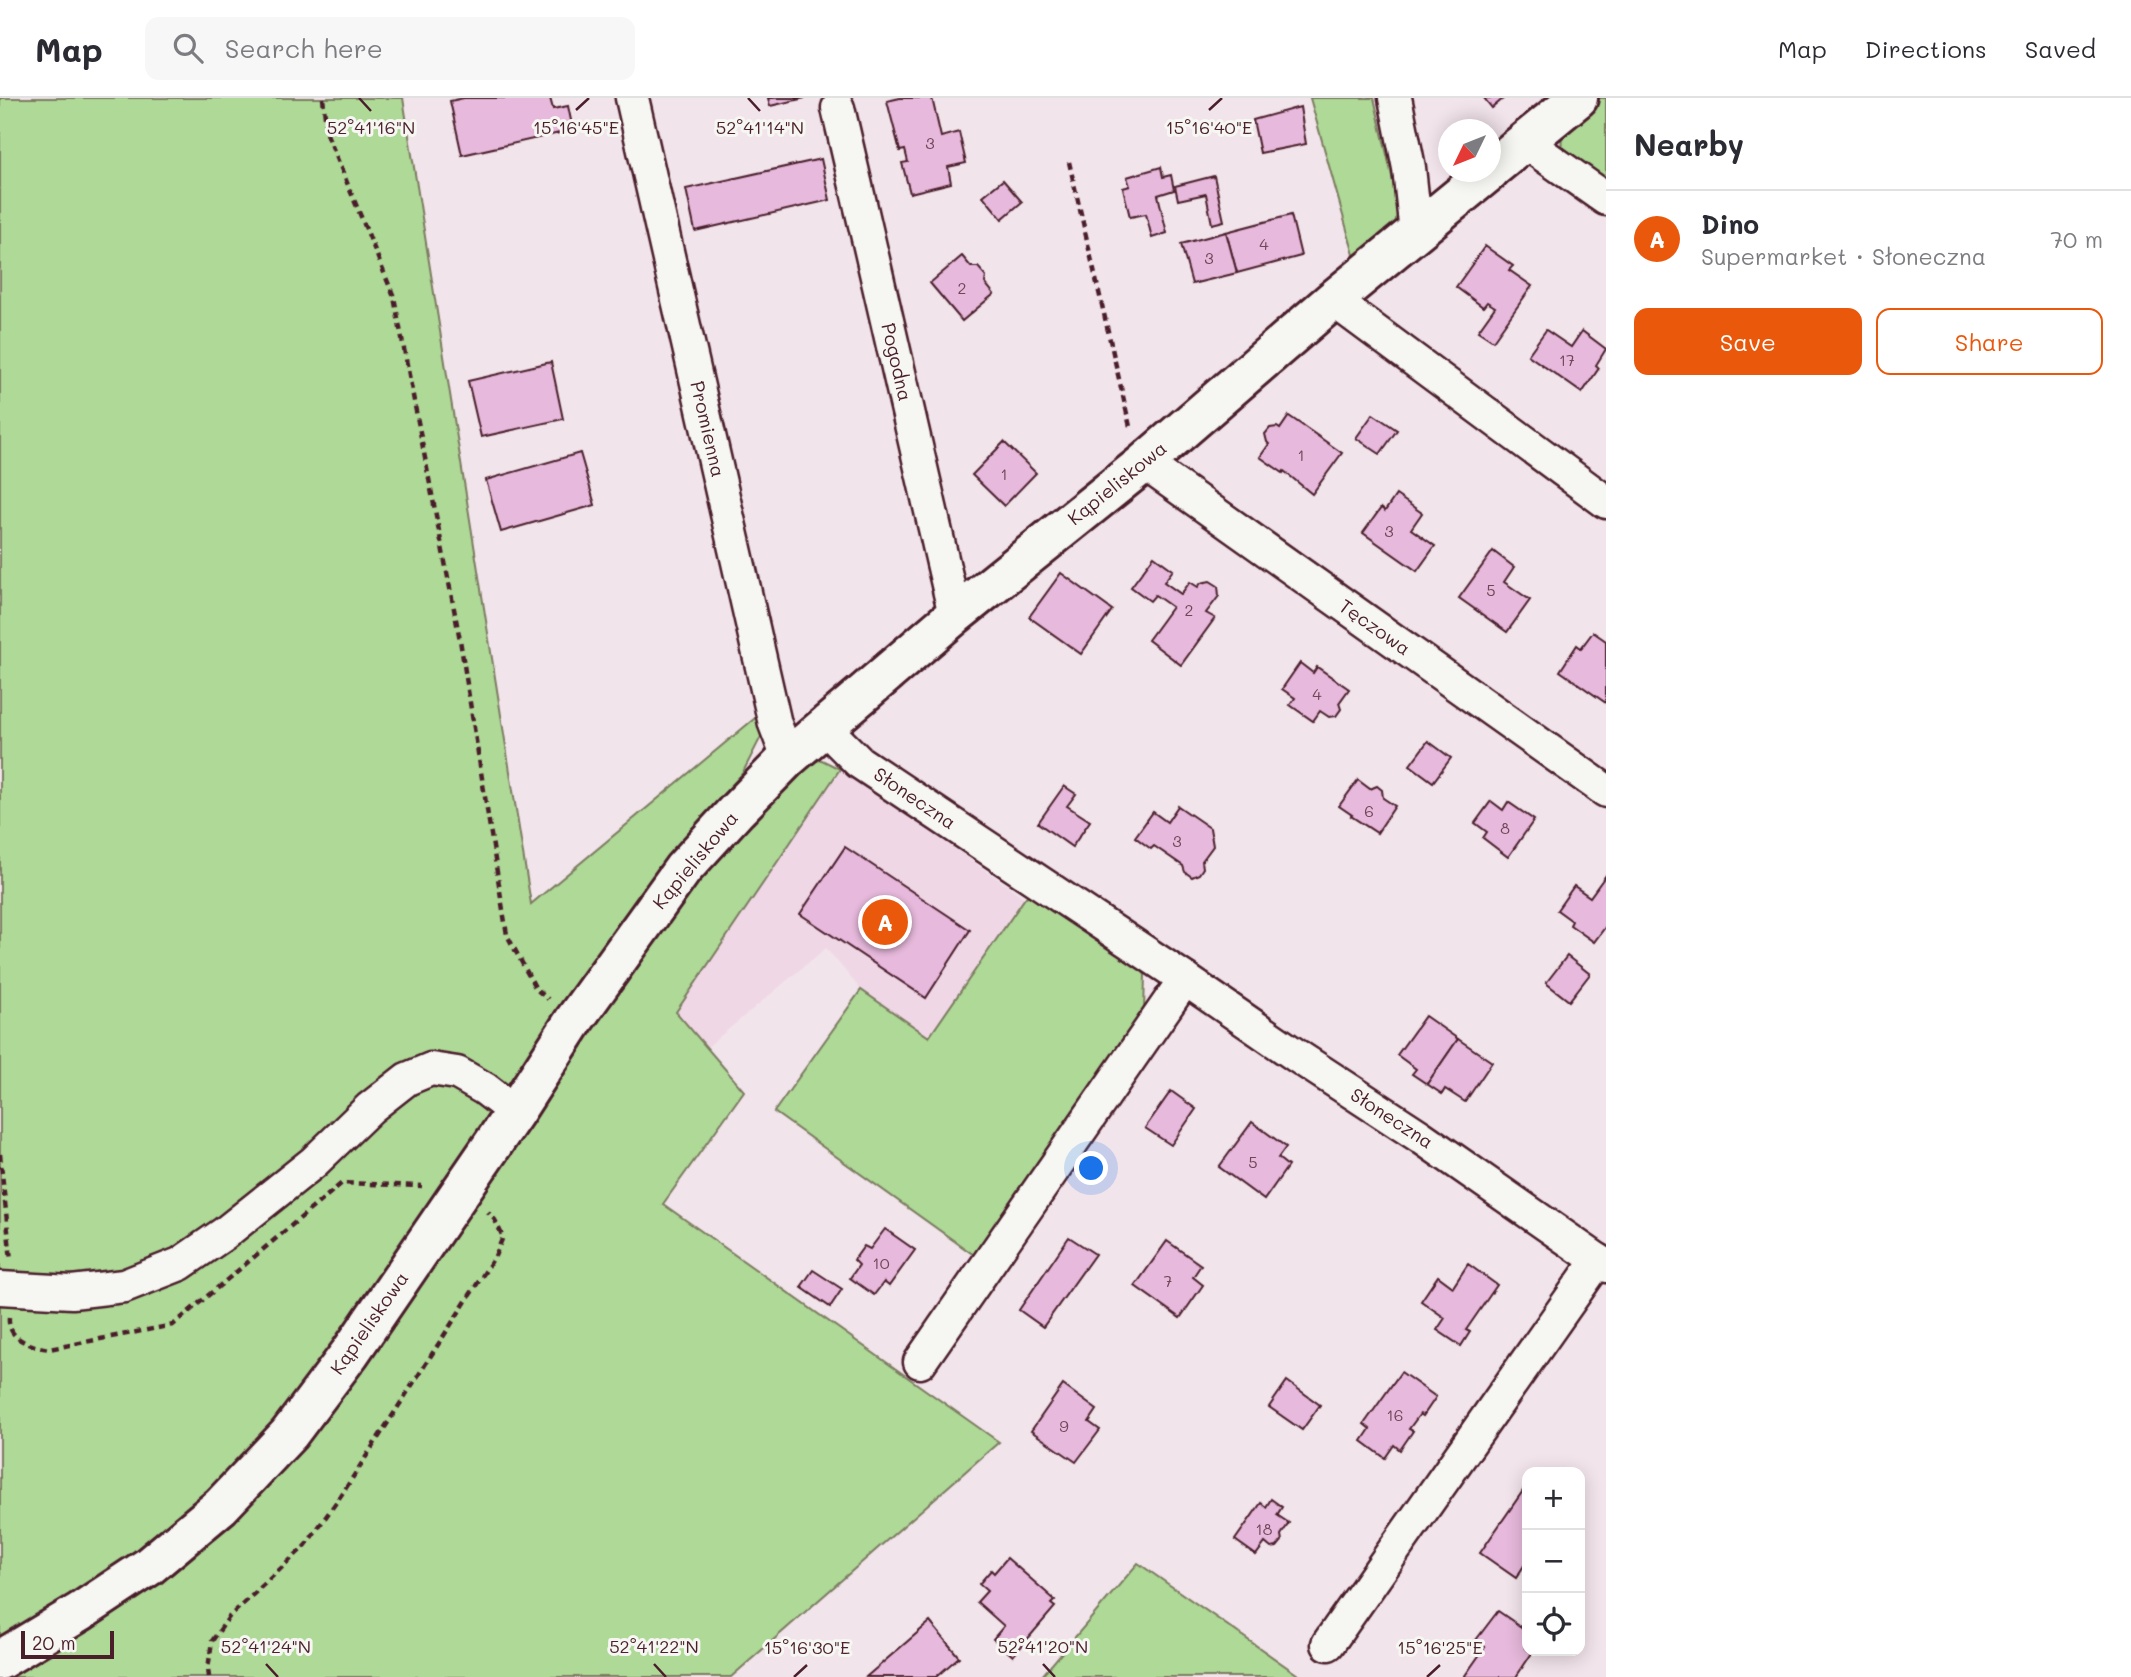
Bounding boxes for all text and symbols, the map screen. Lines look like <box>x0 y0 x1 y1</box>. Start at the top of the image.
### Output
search box <box>145 17 635 80</box>
text: Map <box>35 27 103 70</box>
icon: search <box>169 29 207 67</box>
text: Search here <box>225 31 383 65</box>
text: Map <box>1778 33 1827 64</box>
text: Directions <box>1865 33 1987 64</box>
text: Saved <box>2025 33 2096 64</box>
text: 52°41'16"N <box>327 115 415 139</box>
text: 15°16'45"E <box>533 115 619 139</box>
text: 52°41'14"N <box>716 115 804 139</box>
text: 15°16'40"E <box>1166 115 1252 139</box>
north arrow <box>1438 119 1501 182</box>
text: Nearby <box>1634 124 1744 164</box>
house number: 3 <box>925 132 935 153</box>
text: Dino <box>1701 207 1759 241</box>
text: A <box>1649 224 1665 254</box>
text: 70 m <box>2050 224 2103 254</box>
house number: 4 <box>1259 233 1269 254</box>
text: Supermarket · Słoneczna <box>1701 241 1986 271</box>
house number: 3 <box>1204 247 1214 268</box>
house number: 2 <box>958 277 966 298</box>
button: Save <box>1634 308 1862 375</box>
button: Share <box>1876 308 2103 375</box>
street label: Pogodna <box>876 320 919 403</box>
house number: 17 <box>1559 349 1575 370</box>
street label: Promienna <box>685 378 732 479</box>
street label: Kąpieliskowa <box>1062 435 1171 530</box>
house number: 1 <box>1297 444 1305 465</box>
house number: 1 <box>1000 463 1008 484</box>
house number: 3 <box>1384 520 1394 541</box>
house number: 5 <box>1486 579 1496 600</box>
street label: Tęczowa <box>1335 593 1416 660</box>
house number: 2 <box>1185 599 1193 620</box>
house number: 4 <box>1312 683 1322 704</box>
street label: Słoneczna <box>869 761 961 834</box>
house number: 6 <box>1364 800 1374 821</box>
street label: Kąpieliskowa <box>646 806 743 914</box>
house number: 8 <box>1500 817 1510 838</box>
house number: 3 <box>1172 830 1182 851</box>
pin: A <box>862 896 908 948</box>
street label: Słoneczna <box>1346 1081 1439 1154</box>
your location <box>1074 1151 1108 1185</box>
house number: 5 <box>1248 1151 1258 1172</box>
house number: 10 <box>872 1252 890 1273</box>
street label: Kąpieliskowa <box>324 1266 413 1379</box>
house number: 7 <box>1164 1270 1173 1291</box>
house number: 16 <box>1387 1404 1403 1425</box>
house number: 9 <box>1059 1415 1069 1436</box>
map controls <box>1522 1467 1585 1656</box>
button: + <box>1522 1467 1585 1530</box>
house number: 18 <box>1256 1518 1273 1539</box>
button: − <box>1522 1530 1585 1593</box>
button: locate <box>1522 1593 1585 1656</box>
scale bar <box>21 1628 114 1660</box>
text: 20 m <box>32 1630 76 1655</box>
text: 52°41'24"N <box>221 1634 311 1658</box>
text: 52°41'22"N <box>609 1634 699 1658</box>
text: 52°41'20"N <box>998 1634 1088 1658</box>
text: 15°16'30"E <box>764 1635 850 1659</box>
text: 15°16'25"E <box>1397 1635 1483 1659</box>

